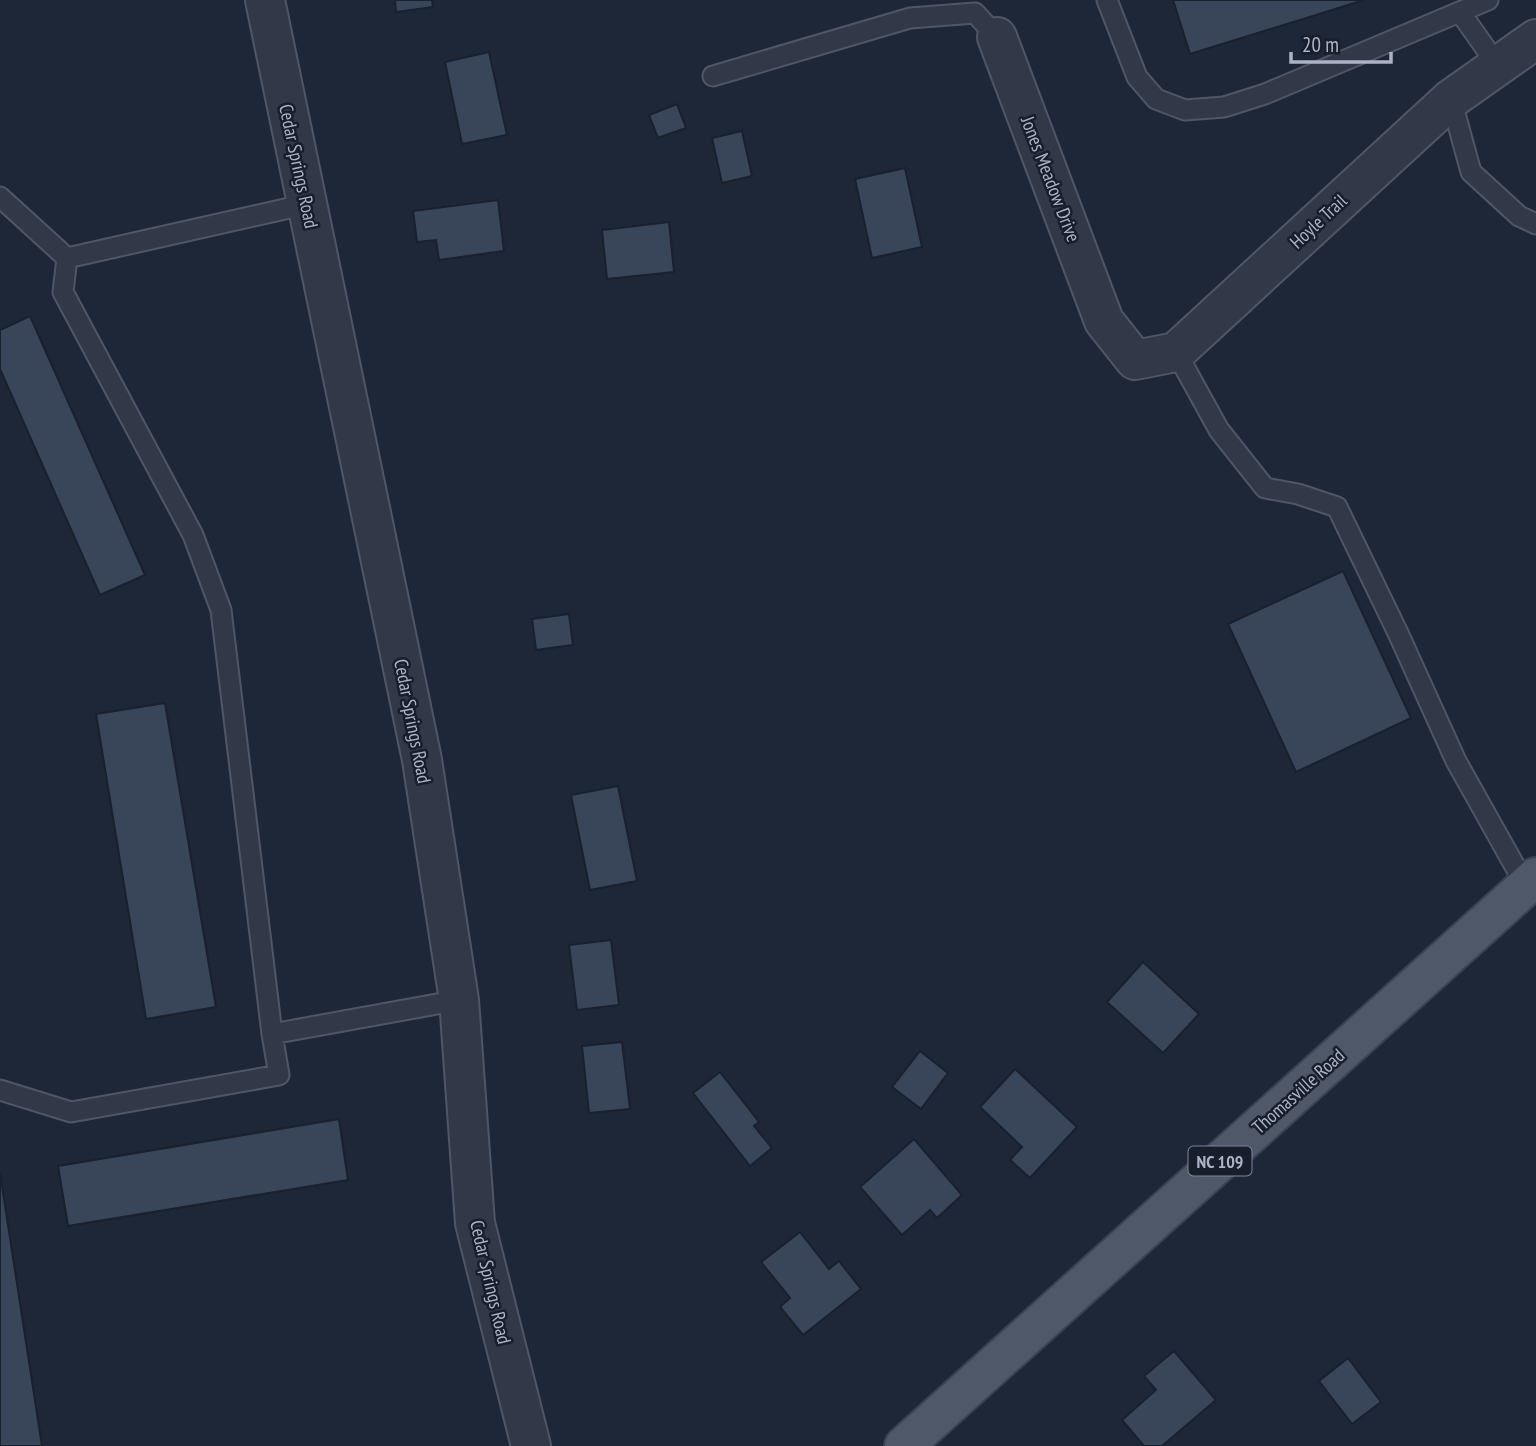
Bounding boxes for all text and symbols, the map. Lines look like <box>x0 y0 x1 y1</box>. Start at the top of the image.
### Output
scale bar <box>1291 21 1391 65</box>
text: 20 m <box>1302 31 1339 58</box>
street label: Cedar Springs Road <box>274 102 324 230</box>
street label: Jones Meadow Drive <box>1016 112 1086 245</box>
street label: Hoyle Trail <box>1284 188 1352 253</box>
street label: Cedar Springs Road <box>389 657 437 785</box>
street label: Thomasville Road <box>1247 1043 1349 1139</box>
road number: NC 109 <box>1188 1146 1252 1176</box>
street label: Cedar Springs Road <box>465 1218 517 1346</box>

